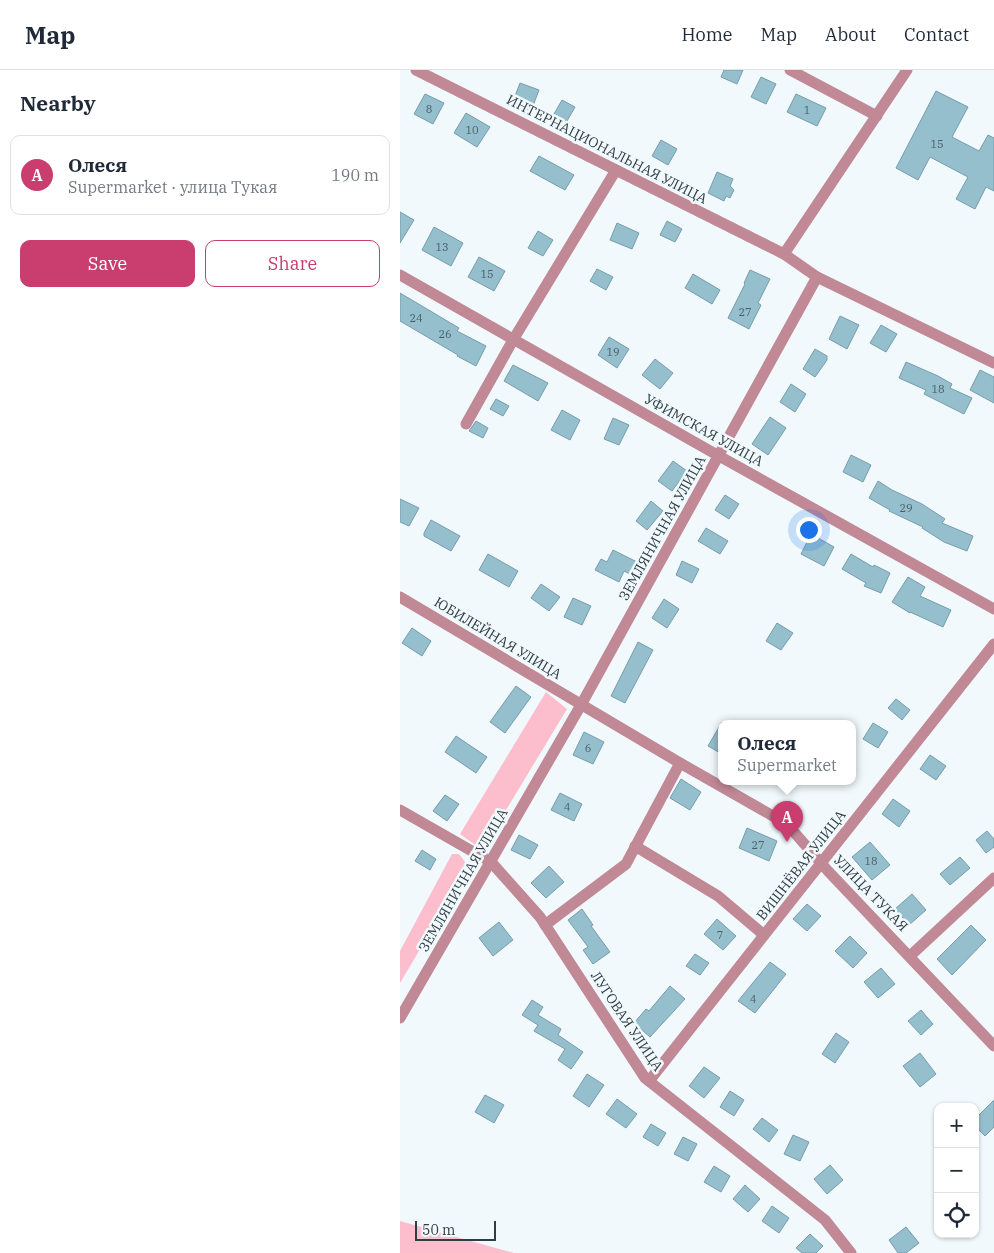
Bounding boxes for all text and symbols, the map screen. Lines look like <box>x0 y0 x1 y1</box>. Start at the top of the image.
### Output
text: Map <box>25 19 75 51</box>
text: Home <box>681 23 733 46</box>
text: Map <box>761 23 797 46</box>
text: About <box>825 23 876 46</box>
text: Contact <box>904 23 969 46</box>
text: Nearby <box>20 89 96 117</box>
street label: ИНТЕРНАЦИОНАЛЬНАЯ УЛИЦА <box>504 90 711 208</box>
house number: 8 <box>426 102 432 116</box>
house number: 1 <box>804 103 810 117</box>
house number: 10 <box>465 123 479 137</box>
house number: 15 <box>930 137 944 151</box>
text: Олеся <box>68 153 127 177</box>
text: A <box>31 165 43 185</box>
text: 190 m <box>331 165 379 185</box>
text: Supermarket · улица Тукая <box>68 177 277 197</box>
button: Save <box>20 240 195 287</box>
button: Share <box>205 240 380 287</box>
house number: 13 <box>435 240 449 254</box>
house number: 15 <box>480 267 494 281</box>
house number: 27 <box>738 305 752 319</box>
house number: 24 <box>409 311 423 325</box>
house number: 26 <box>438 327 452 341</box>
house number: 19 <box>606 345 620 359</box>
house number: 18 <box>931 382 945 396</box>
street label: УФИМСКАЯ УЛИЦА <box>641 390 767 470</box>
street label: ЗЕМЛЯНИЧНАЯ УЛИЦА <box>615 452 710 604</box>
house number: 29 <box>899 501 913 515</box>
your location <box>796 517 822 543</box>
street label: ЮБИЛЕЙНАЯ УЛИЦА <box>431 593 565 683</box>
popup <box>718 720 856 785</box>
text: Олеся <box>737 731 797 755</box>
house number: 6 <box>585 741 591 755</box>
text: Supermarket <box>737 755 837 775</box>
house number: 4 <box>564 800 571 814</box>
pin: A <box>771 801 803 842</box>
street label: ЗЕМЛЯНИЧНАЯ УЛИЦА <box>414 805 512 955</box>
street label: ВИШНЁВАЯ УЛИЦА <box>752 806 850 924</box>
house number: 27 <box>751 838 765 852</box>
street label: УЛИЦА ТУКАЯ <box>830 851 912 935</box>
house number: 18 <box>864 854 878 868</box>
house number: 7 <box>717 928 723 942</box>
street label: ЛУГОВАЯ УЛИЦА <box>587 968 667 1075</box>
house number: 4 <box>750 992 757 1006</box>
map controls <box>934 1103 979 1238</box>
button: + <box>934 1103 979 1148</box>
button: − <box>934 1148 979 1193</box>
button: locate <box>934 1193 979 1238</box>
scale bar <box>415 1218 496 1241</box>
text: 50 m <box>422 1221 455 1239</box>

